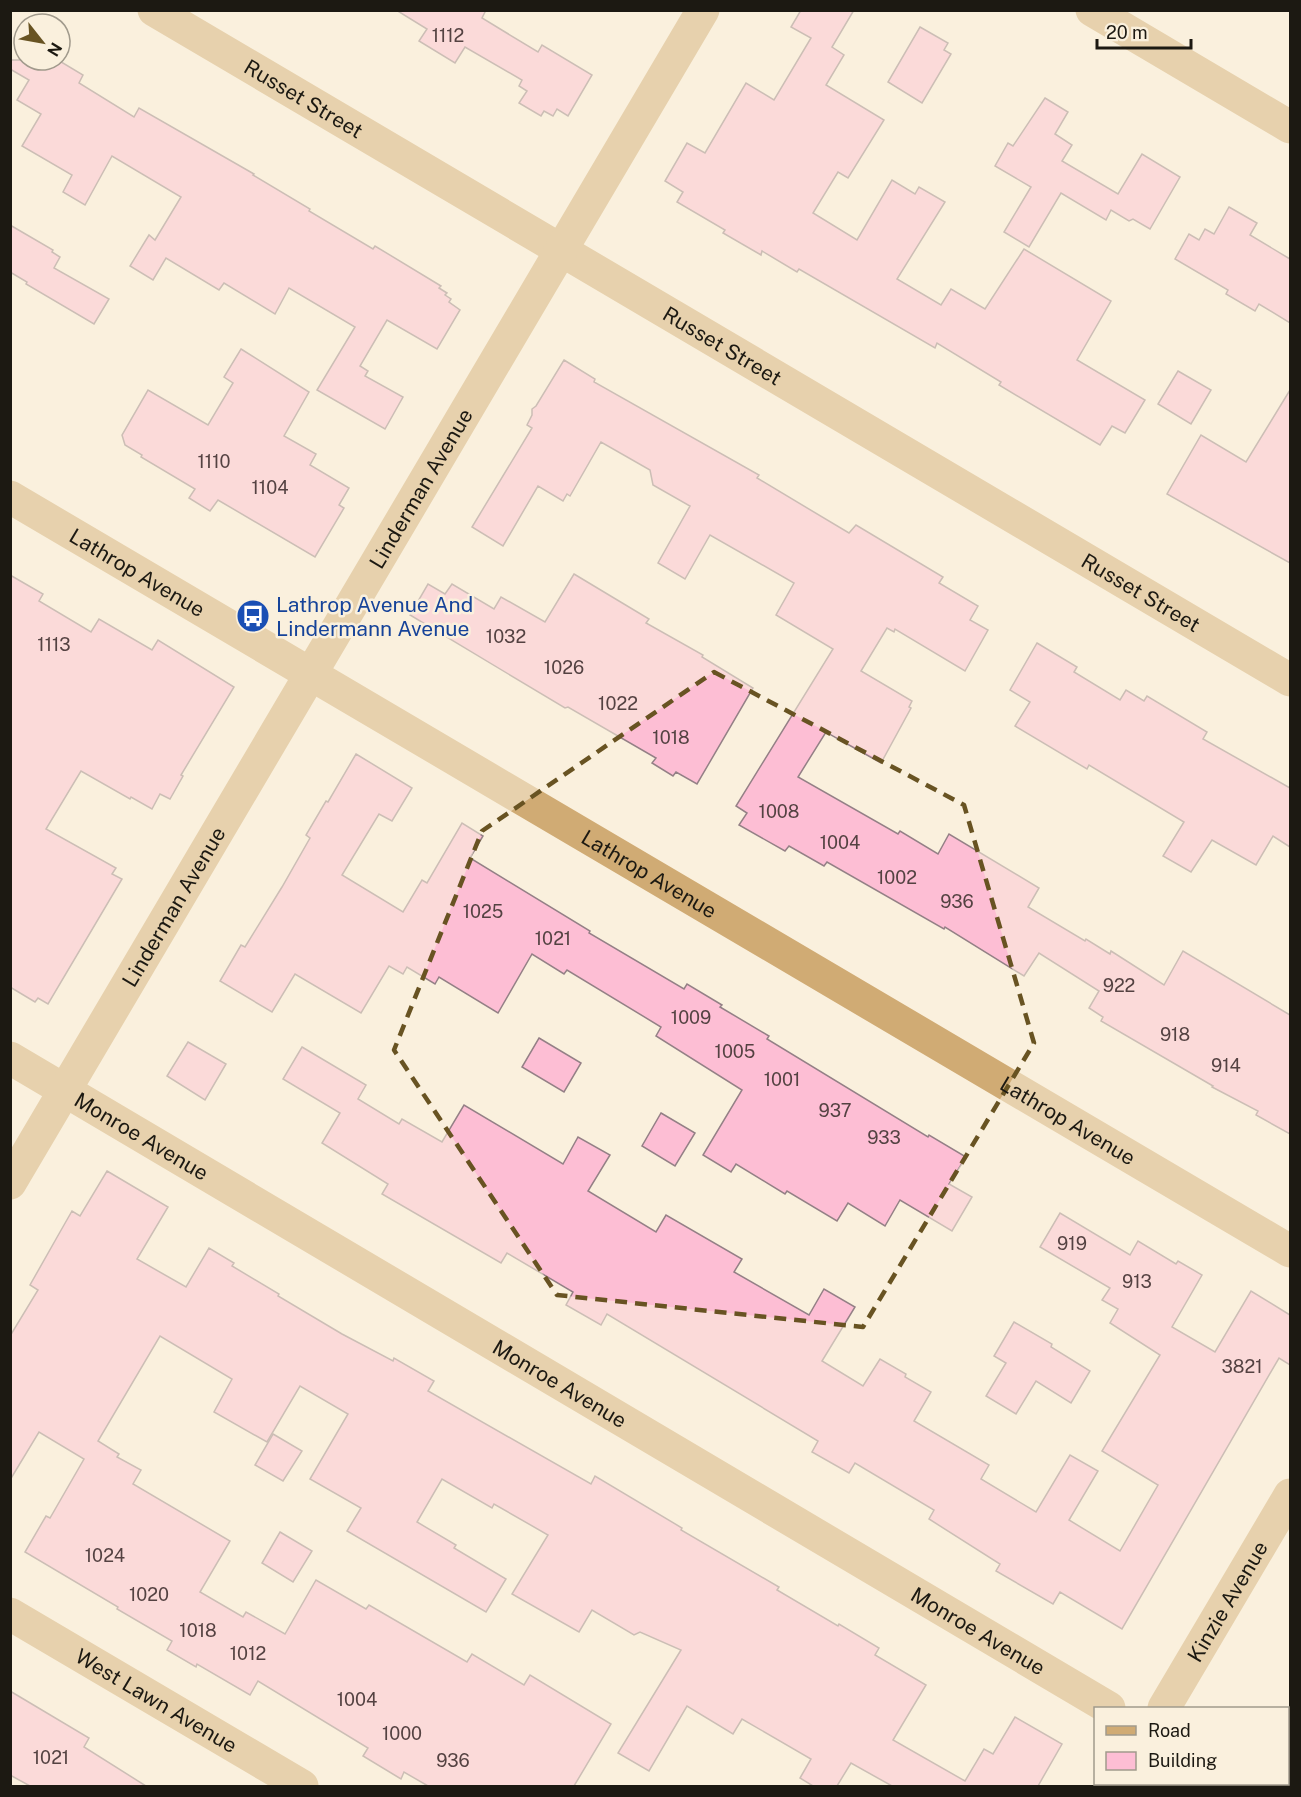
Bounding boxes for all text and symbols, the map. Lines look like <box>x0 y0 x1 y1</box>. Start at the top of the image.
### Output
north arrow <box>12 12 72 72</box>
scale bar <box>1097 12 1192 50</box>
text: 20 m <box>1106 22 1148 43</box>
house number: 1112 <box>432 25 464 46</box>
text: N <box>43 39 66 60</box>
street label: Russet Street <box>240 54 368 143</box>
street label: Russet Street <box>659 301 786 390</box>
street label: Linderman Avenue <box>364 404 477 573</box>
house number: 1110 <box>198 451 231 472</box>
house number: 1104 <box>252 477 288 498</box>
street label: Lathrop Avenue <box>65 523 210 622</box>
street label: Russet Street <box>1077 547 1205 637</box>
place label: Lathrop Avenue And Lindermann Avenue <box>276 592 473 641</box>
bus stop icon: Lathrop Avenue And Lindermann Avenue <box>235 598 271 634</box>
house number: 1032 <box>486 626 526 647</box>
house number: 1113 <box>37 634 71 655</box>
house number: 1026 <box>544 657 584 678</box>
house number: 1022 <box>598 693 638 714</box>
house number: 1018 <box>652 727 690 748</box>
house number: 1008 <box>759 801 799 822</box>
street label: Linderman Avenue <box>116 822 230 991</box>
street label: Lathrop Avenue <box>577 824 722 923</box>
house number: 1004 <box>820 832 860 853</box>
house number: 1002 <box>877 867 917 888</box>
house number: 936 <box>940 891 974 912</box>
house number: 1025 <box>463 901 503 922</box>
house number: 1021 <box>535 928 571 949</box>
house number: 922 <box>1103 975 1135 996</box>
house number: 1009 <box>671 1007 711 1028</box>
house number: 918 <box>1160 1024 1190 1045</box>
house number: 1005 <box>715 1041 755 1062</box>
house number: 914 <box>1211 1055 1241 1076</box>
house number: 1001 <box>764 1069 800 1090</box>
street label: Lathrop Avenue <box>996 1071 1140 1170</box>
street label: Monroe Avenue <box>70 1087 213 1185</box>
house number: 937 <box>819 1100 851 1121</box>
house number: 933 <box>867 1127 901 1148</box>
house number: 919 <box>1057 1233 1087 1254</box>
house number: 913 <box>1122 1271 1152 1292</box>
street label: Monroe Avenue <box>488 1334 632 1433</box>
house number: 3821 <box>1222 1356 1262 1377</box>
street label: Kinzie Avenue <box>1182 1536 1273 1666</box>
house number: 1024 <box>85 1545 125 1566</box>
street label: Monroe Avenue <box>907 1581 1050 1680</box>
house number: 1020 <box>129 1584 169 1605</box>
house number: 1018 <box>179 1620 217 1641</box>
street label: West Lawn Avenue <box>71 1643 242 1758</box>
house number: 1012 <box>230 1643 266 1664</box>
house number: 1004 <box>337 1689 377 1710</box>
legend <box>1094 1707 1289 1785</box>
text: Road <box>1148 1720 1191 1741</box>
house number: 1000 <box>382 1723 422 1744</box>
house number: 1021 <box>33 1747 69 1768</box>
house number: 936 <box>436 1750 470 1771</box>
text: Building <box>1148 1750 1217 1771</box>

